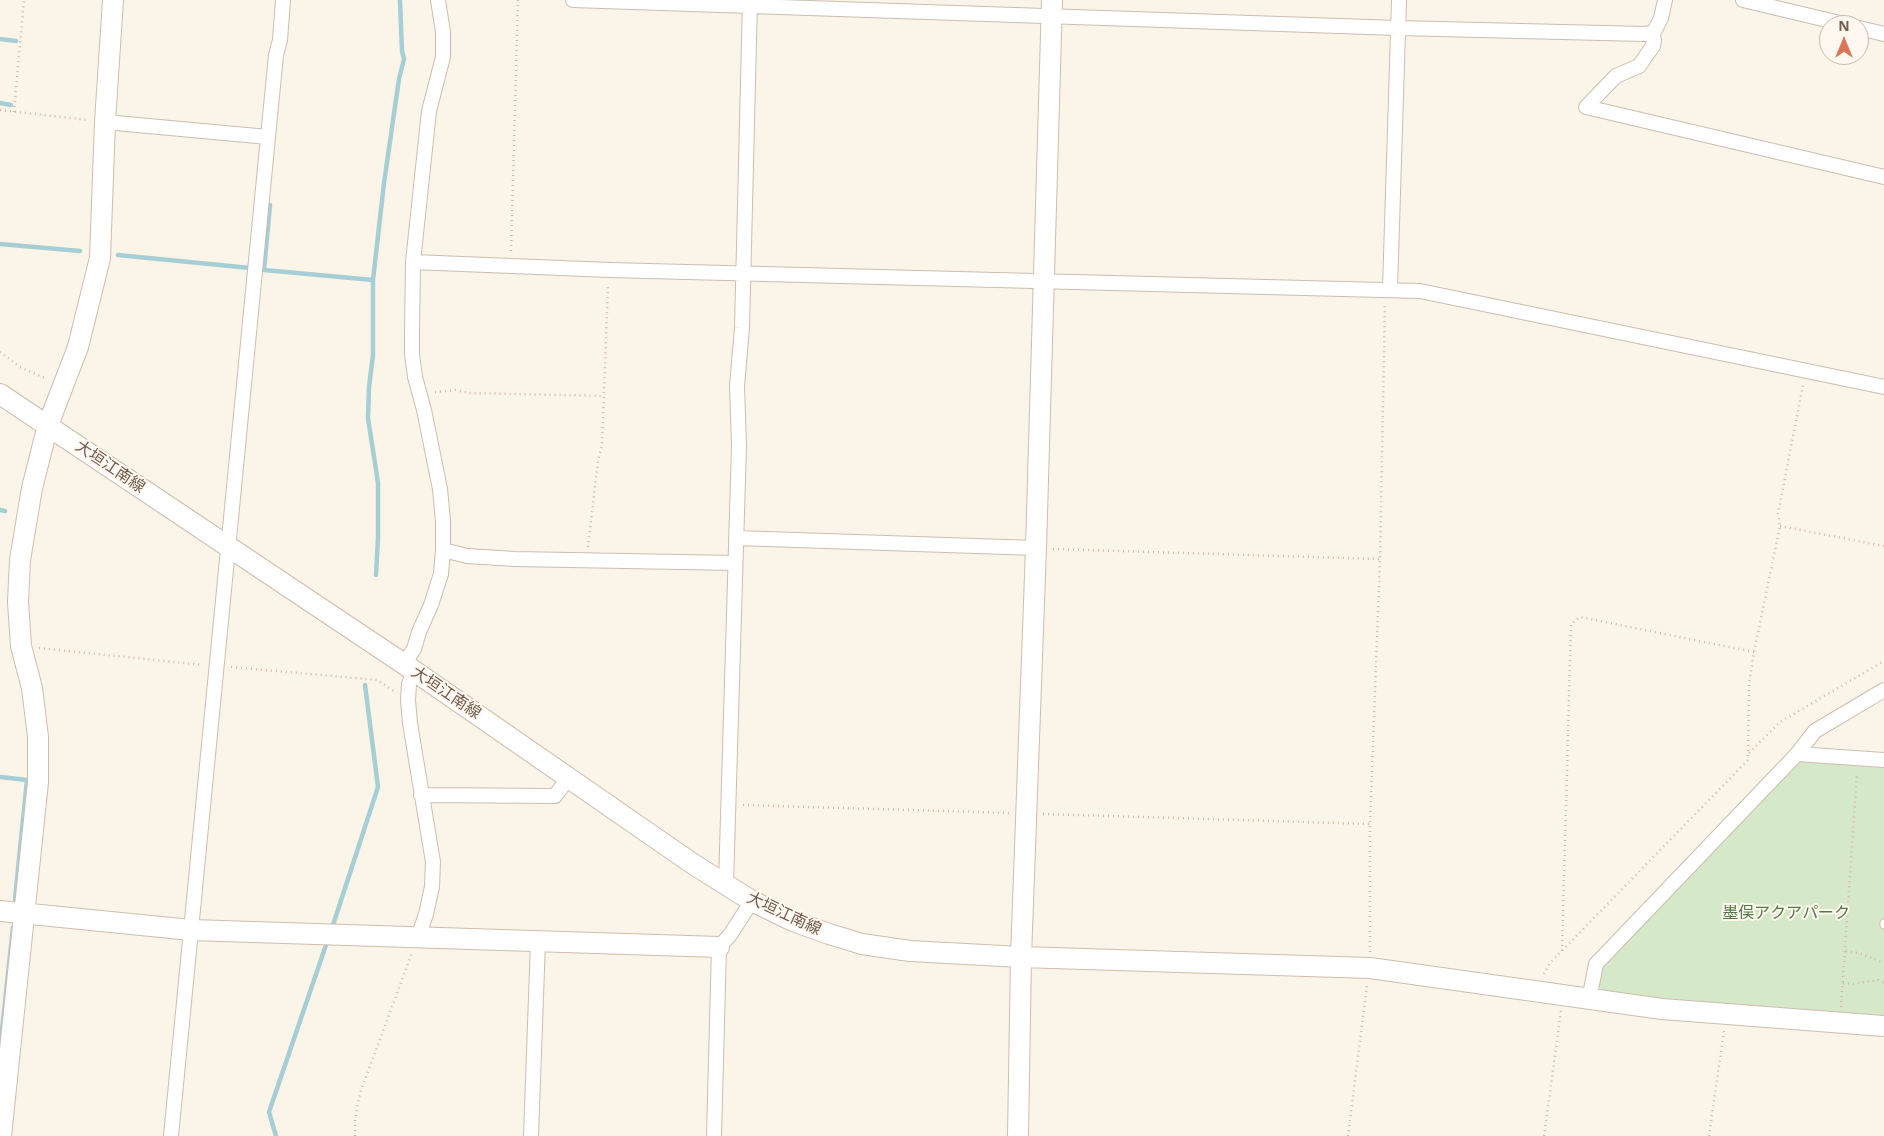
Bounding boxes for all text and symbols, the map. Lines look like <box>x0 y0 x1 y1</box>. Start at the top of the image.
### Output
north arrow <box>1819 15 1869 65</box>
text: N <box>1838 16 1850 35</box>
street label: 大垣江南線 <box>71 437 149 497</box>
street label: 大垣江南線 <box>407 663 485 723</box>
street label: 大垣江南線 <box>744 888 824 940</box>
park label: 墨俣アクアパーク <box>1722 903 1850 923</box>

